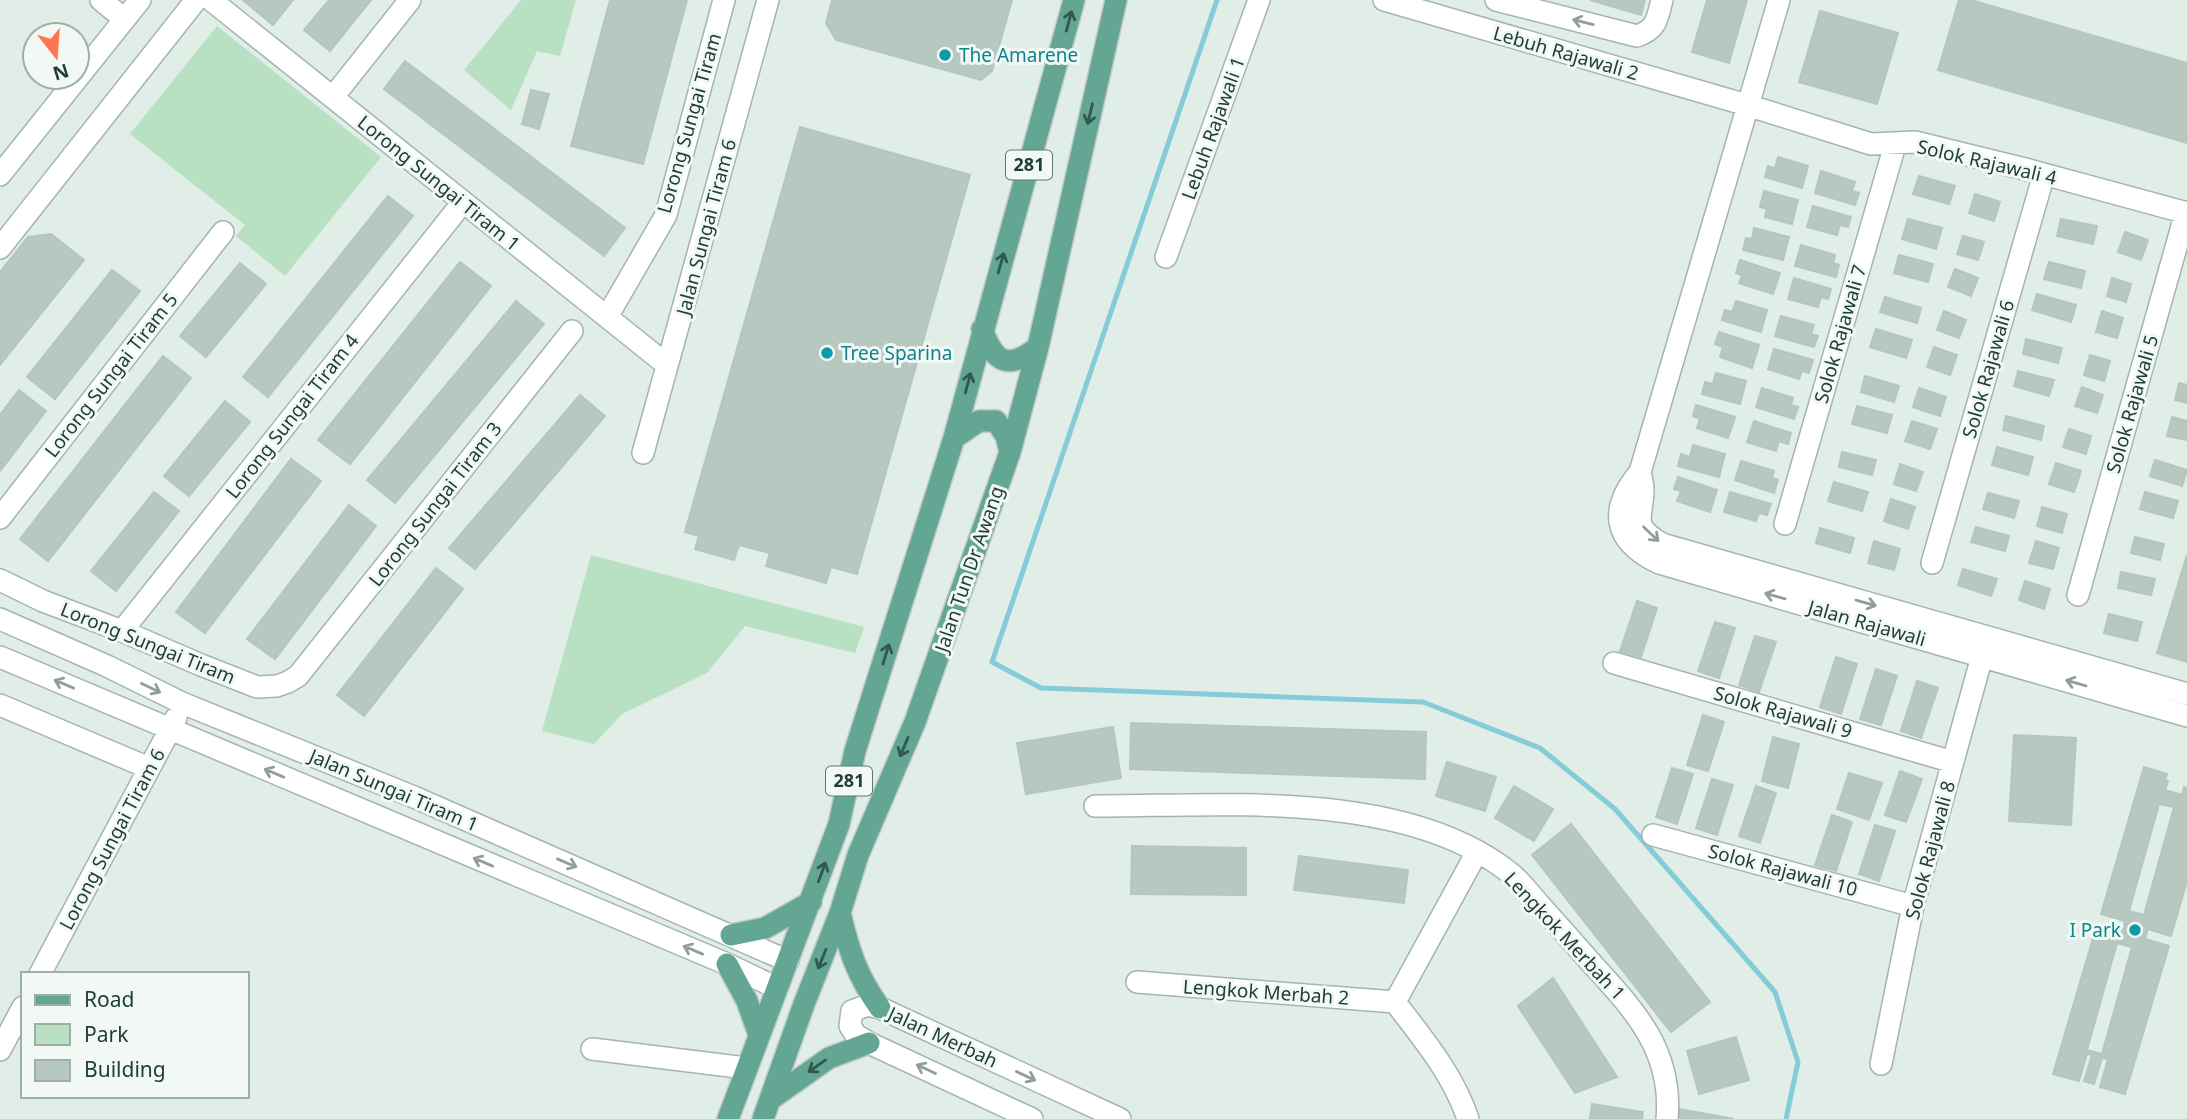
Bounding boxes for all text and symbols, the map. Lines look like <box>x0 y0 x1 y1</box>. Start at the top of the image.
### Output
one-way arrow <box>1063 10 1076 32</box>
one-way arrow <box>1572 15 1595 28</box>
street label: Lebuh Rajawali 2 <box>1490 20 1642 86</box>
north arrow <box>21 21 91 91</box>
street label: Lorong Sungai Tiram <box>651 30 727 216</box>
place label: The Amarene <box>959 42 1078 68</box>
marker: The Amarene <box>937 47 953 63</box>
street label: Lebuh Rajawali 1 <box>1175 53 1251 203</box>
text: N <box>50 58 72 87</box>
one-way arrow <box>1083 102 1096 125</box>
street label: Lorong Sungai Tiram 1 <box>352 109 526 257</box>
street label: Solok Rajawali 4 <box>1915 133 2060 191</box>
street label: Jalan Sungai Tiram 6 <box>669 136 742 320</box>
road number: 281 <box>1006 150 1052 180</box>
one-way arrow <box>995 253 1008 275</box>
street label: Solok Rajawali 7 <box>1808 262 1872 406</box>
street label: Lorong Sungai Tiram 5 <box>39 287 183 463</box>
street label: Solok Rajawali 6 <box>1956 297 2020 441</box>
street label: Lorong Sungai Tiram 4 <box>220 328 365 504</box>
street label: Solok Rajawali 5 <box>2100 332 2164 476</box>
place label: Tree Sparina <box>841 340 952 366</box>
marker: Tree Sparina <box>819 345 835 361</box>
one-way arrow <box>962 372 975 395</box>
street label: Lorong Sungai Tiram 3 <box>363 416 507 592</box>
street label: Jalan Tun Dr Awang <box>928 483 1010 657</box>
one-way arrow <box>1643 526 1660 543</box>
one-way arrow <box>1764 589 1786 602</box>
street label: Jalan Rajawali <box>1803 593 1929 652</box>
street label: Lorong Sungai Tiram <box>57 596 239 690</box>
one-way arrow <box>1855 597 1877 610</box>
one-way arrow <box>880 643 893 665</box>
one-way arrow <box>2065 675 2087 688</box>
one-way arrow <box>54 677 75 690</box>
street label: Solok Rajawali 9 <box>1711 680 1855 744</box>
one-way arrow <box>140 682 161 695</box>
one-way arrow <box>897 736 910 757</box>
street label: Jalan Sungai Tiram 1 <box>304 742 483 837</box>
street label: Lorong Sungai Tiram 6 <box>53 744 171 934</box>
one-way arrow <box>263 766 285 779</box>
road number: 281 <box>826 766 872 796</box>
street label: Solok Rajawali 8 <box>1899 778 1961 922</box>
street label: Solok Rajawali 10 <box>1705 838 1861 902</box>
one-way arrow <box>473 854 495 867</box>
one-way arrow <box>555 857 577 870</box>
one-way arrow <box>817 862 829 884</box>
street label: Lengkok Merbah 1 <box>1499 866 1631 1006</box>
place label: I Park <box>2069 917 2121 943</box>
marker: I Park <box>2127 922 2143 938</box>
one-way arrow <box>683 943 704 956</box>
one-way arrow <box>814 947 827 969</box>
legend <box>21 972 248 1098</box>
street label: Lengkok Merbah 2 <box>1182 973 1350 1011</box>
text: Road <box>84 985 134 1013</box>
street label: Jalan Merbah <box>882 999 1002 1074</box>
text: Park <box>84 1020 129 1048</box>
text: Building <box>84 1055 166 1083</box>
one-way arrow <box>808 1059 827 1073</box>
one-way arrow <box>916 1062 937 1076</box>
one-way arrow <box>1015 1069 1036 1083</box>

